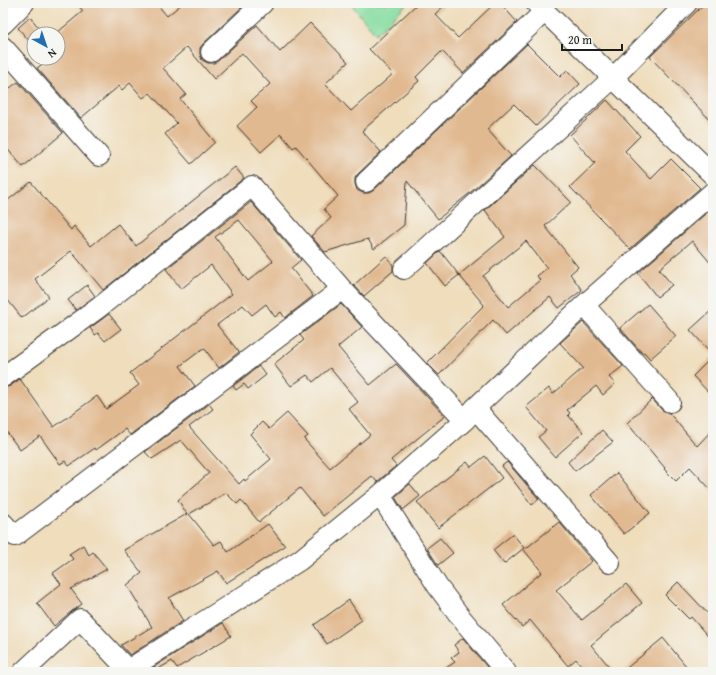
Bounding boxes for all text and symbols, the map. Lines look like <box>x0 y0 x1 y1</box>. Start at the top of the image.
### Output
north arrow <box>26 26 66 66</box>
scale bar <box>562 26 622 52</box>
text: 20 m <box>568 31 592 48</box>
text: N <box>44 45 60 63</box>

